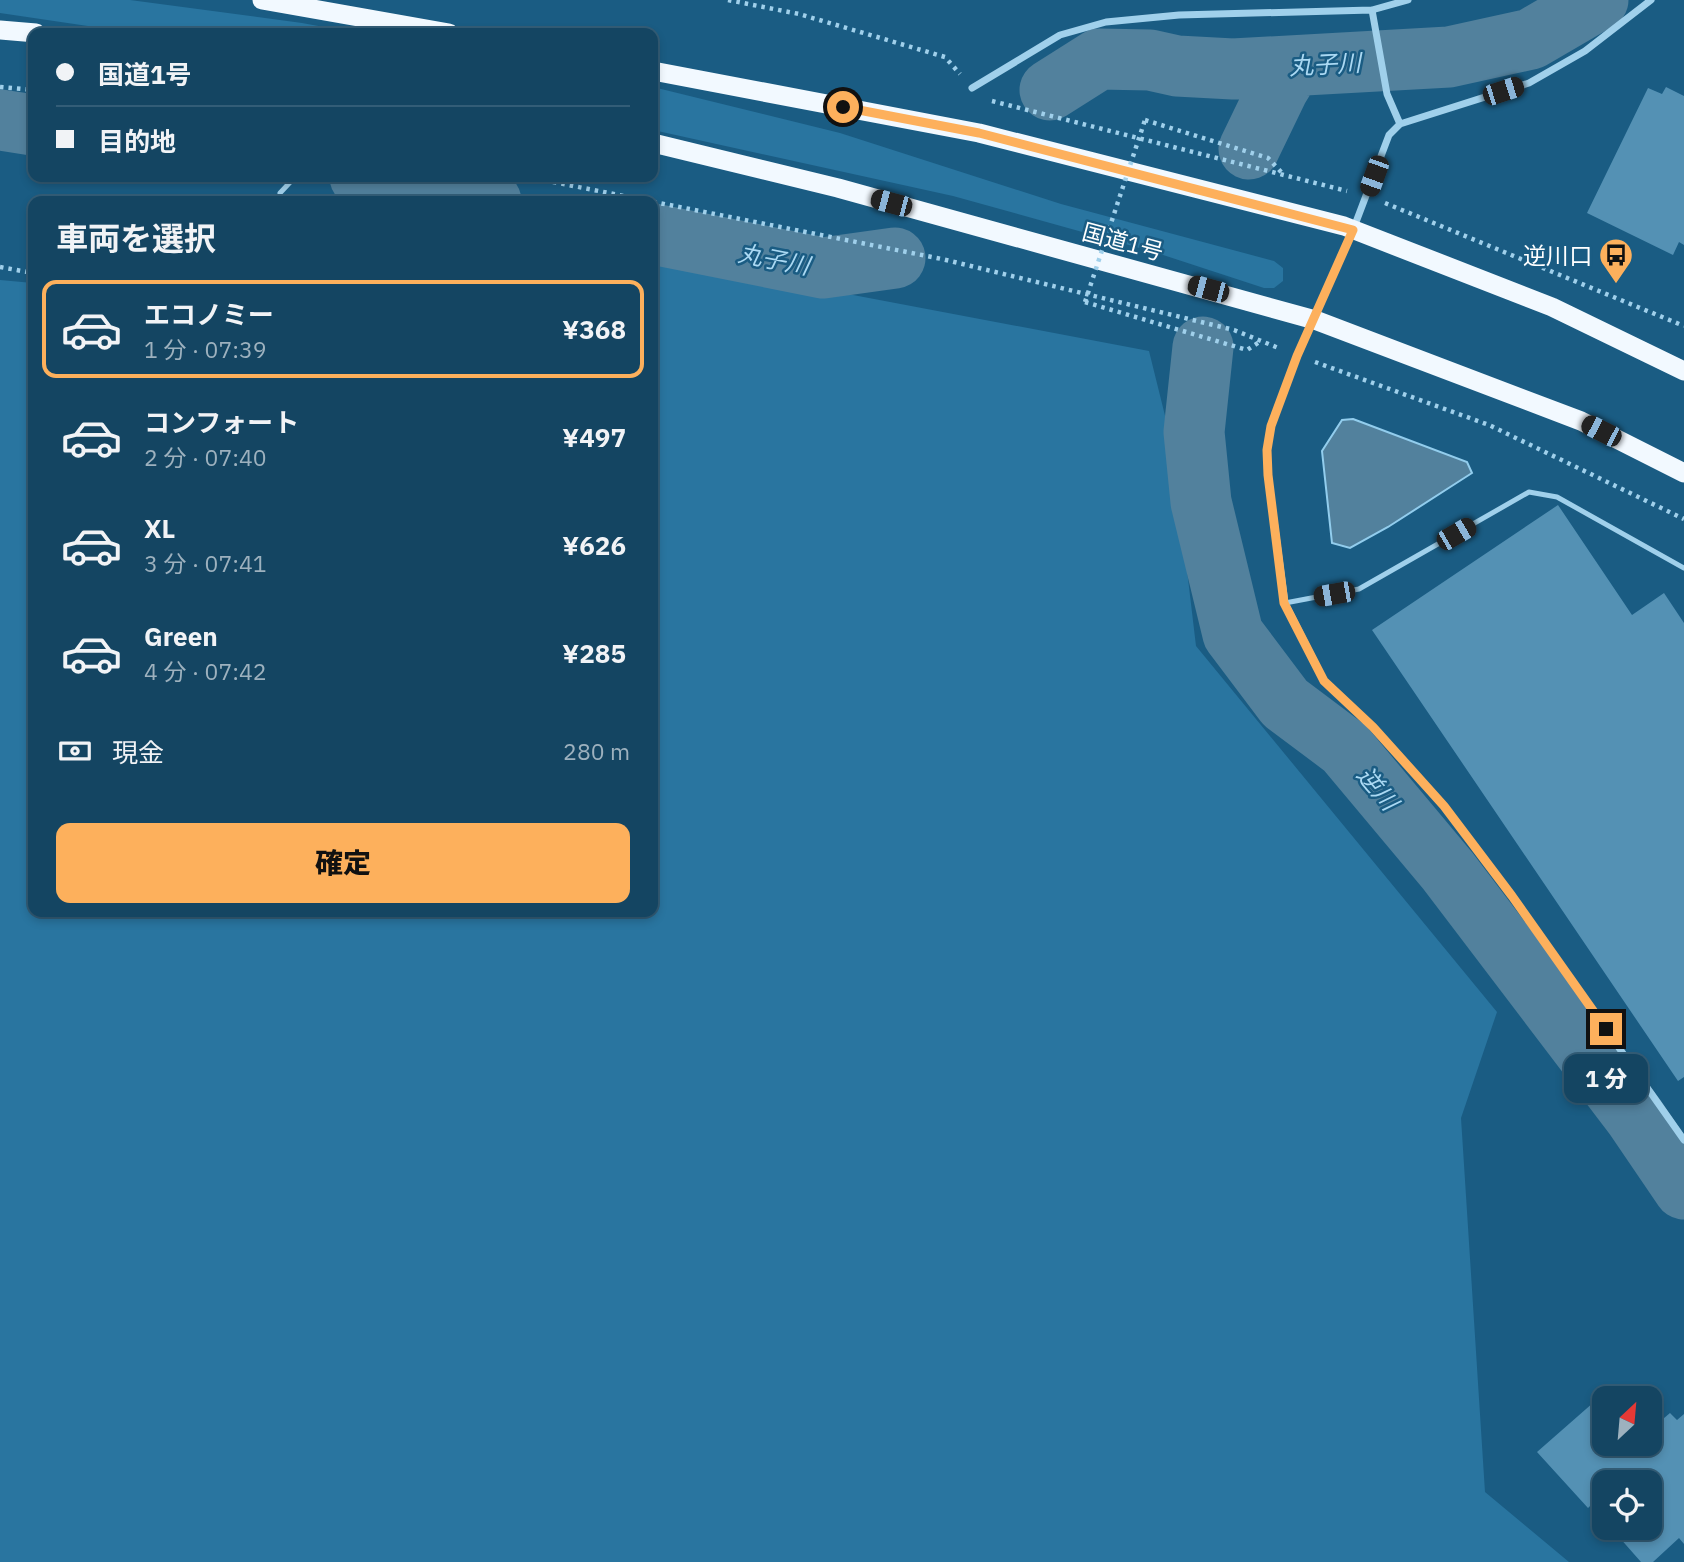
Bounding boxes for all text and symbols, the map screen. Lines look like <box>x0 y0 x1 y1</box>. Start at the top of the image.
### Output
water label: 丸子川 <box>1288 46 1365 82</box>
text: 国道1号 <box>98 57 192 91</box>
car <box>1480 75 1527 107</box>
route start <box>827 91 859 123</box>
text: 目的地 <box>98 124 176 158</box>
car <box>1357 153 1392 199</box>
car <box>868 187 915 219</box>
street label: 国道1号 <box>1079 216 1167 266</box>
text: 車両を選択 <box>56 217 216 259</box>
water label: 丸子川 <box>736 236 815 282</box>
bus stop icon: 逆川口 <box>1597 236 1635 285</box>
place label: 逆川口 <box>1523 240 1592 270</box>
car <box>1185 273 1232 305</box>
text: エコノミー <box>144 297 274 331</box>
icon: car <box>60 298 123 361</box>
text: ¥368 <box>562 312 626 346</box>
text: 1 分 · 07:39 <box>144 334 267 364</box>
text: コンフォート <box>144 405 299 439</box>
icon: car <box>60 406 123 469</box>
car <box>1578 412 1625 450</box>
text: ¥497 <box>562 420 626 454</box>
text: 2 分 · 07:40 <box>144 442 267 472</box>
text: XL <box>144 511 175 545</box>
icon: car <box>60 514 123 577</box>
car <box>1433 514 1480 554</box>
text: ¥626 <box>562 528 626 562</box>
text: 3 分 · 07:41 <box>144 548 267 578</box>
car <box>1312 580 1357 608</box>
text: Green <box>144 619 218 653</box>
icon: car <box>60 622 123 685</box>
text: ¥285 <box>562 636 626 670</box>
text: 4 分 · 07:42 <box>144 656 267 686</box>
icon: cash <box>56 732 94 770</box>
text: 現金 <box>112 735 164 769</box>
text: 280 m <box>563 736 630 766</box>
water label: 逆川 <box>1350 759 1408 819</box>
button: 確定 <box>56 823 630 903</box>
route end <box>1590 1013 1622 1045</box>
callout: 1 分 <box>1564 1054 1648 1102</box>
text: 1 分 <box>1585 1063 1627 1093</box>
north arrow <box>1592 1386 1662 1456</box>
map controls <box>1592 1386 1662 1540</box>
button: locate <box>1592 1470 1662 1540</box>

